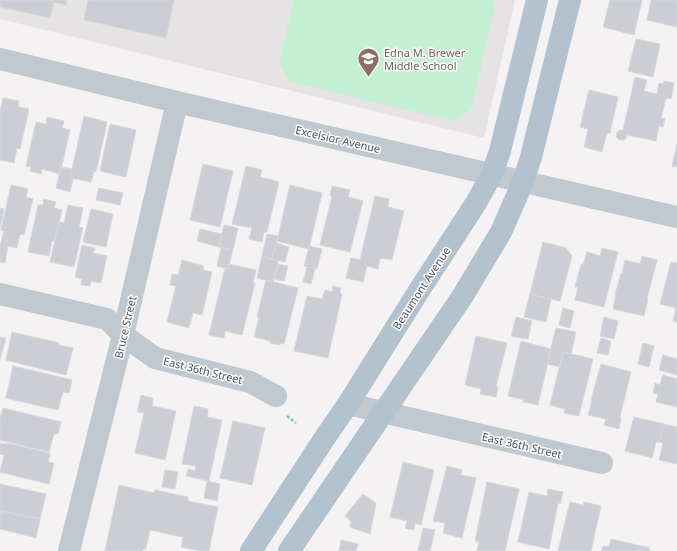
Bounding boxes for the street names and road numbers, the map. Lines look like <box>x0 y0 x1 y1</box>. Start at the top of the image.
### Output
street label: Excelsior Avenue <box>294 122 382 156</box>
street label: Beaumont Avenue <box>389 244 453 332</box>
street label: Bruce Street <box>111 294 139 360</box>
street label: East 36th Street <box>162 353 244 387</box>
street label: East 36th Street <box>481 429 563 461</box>

